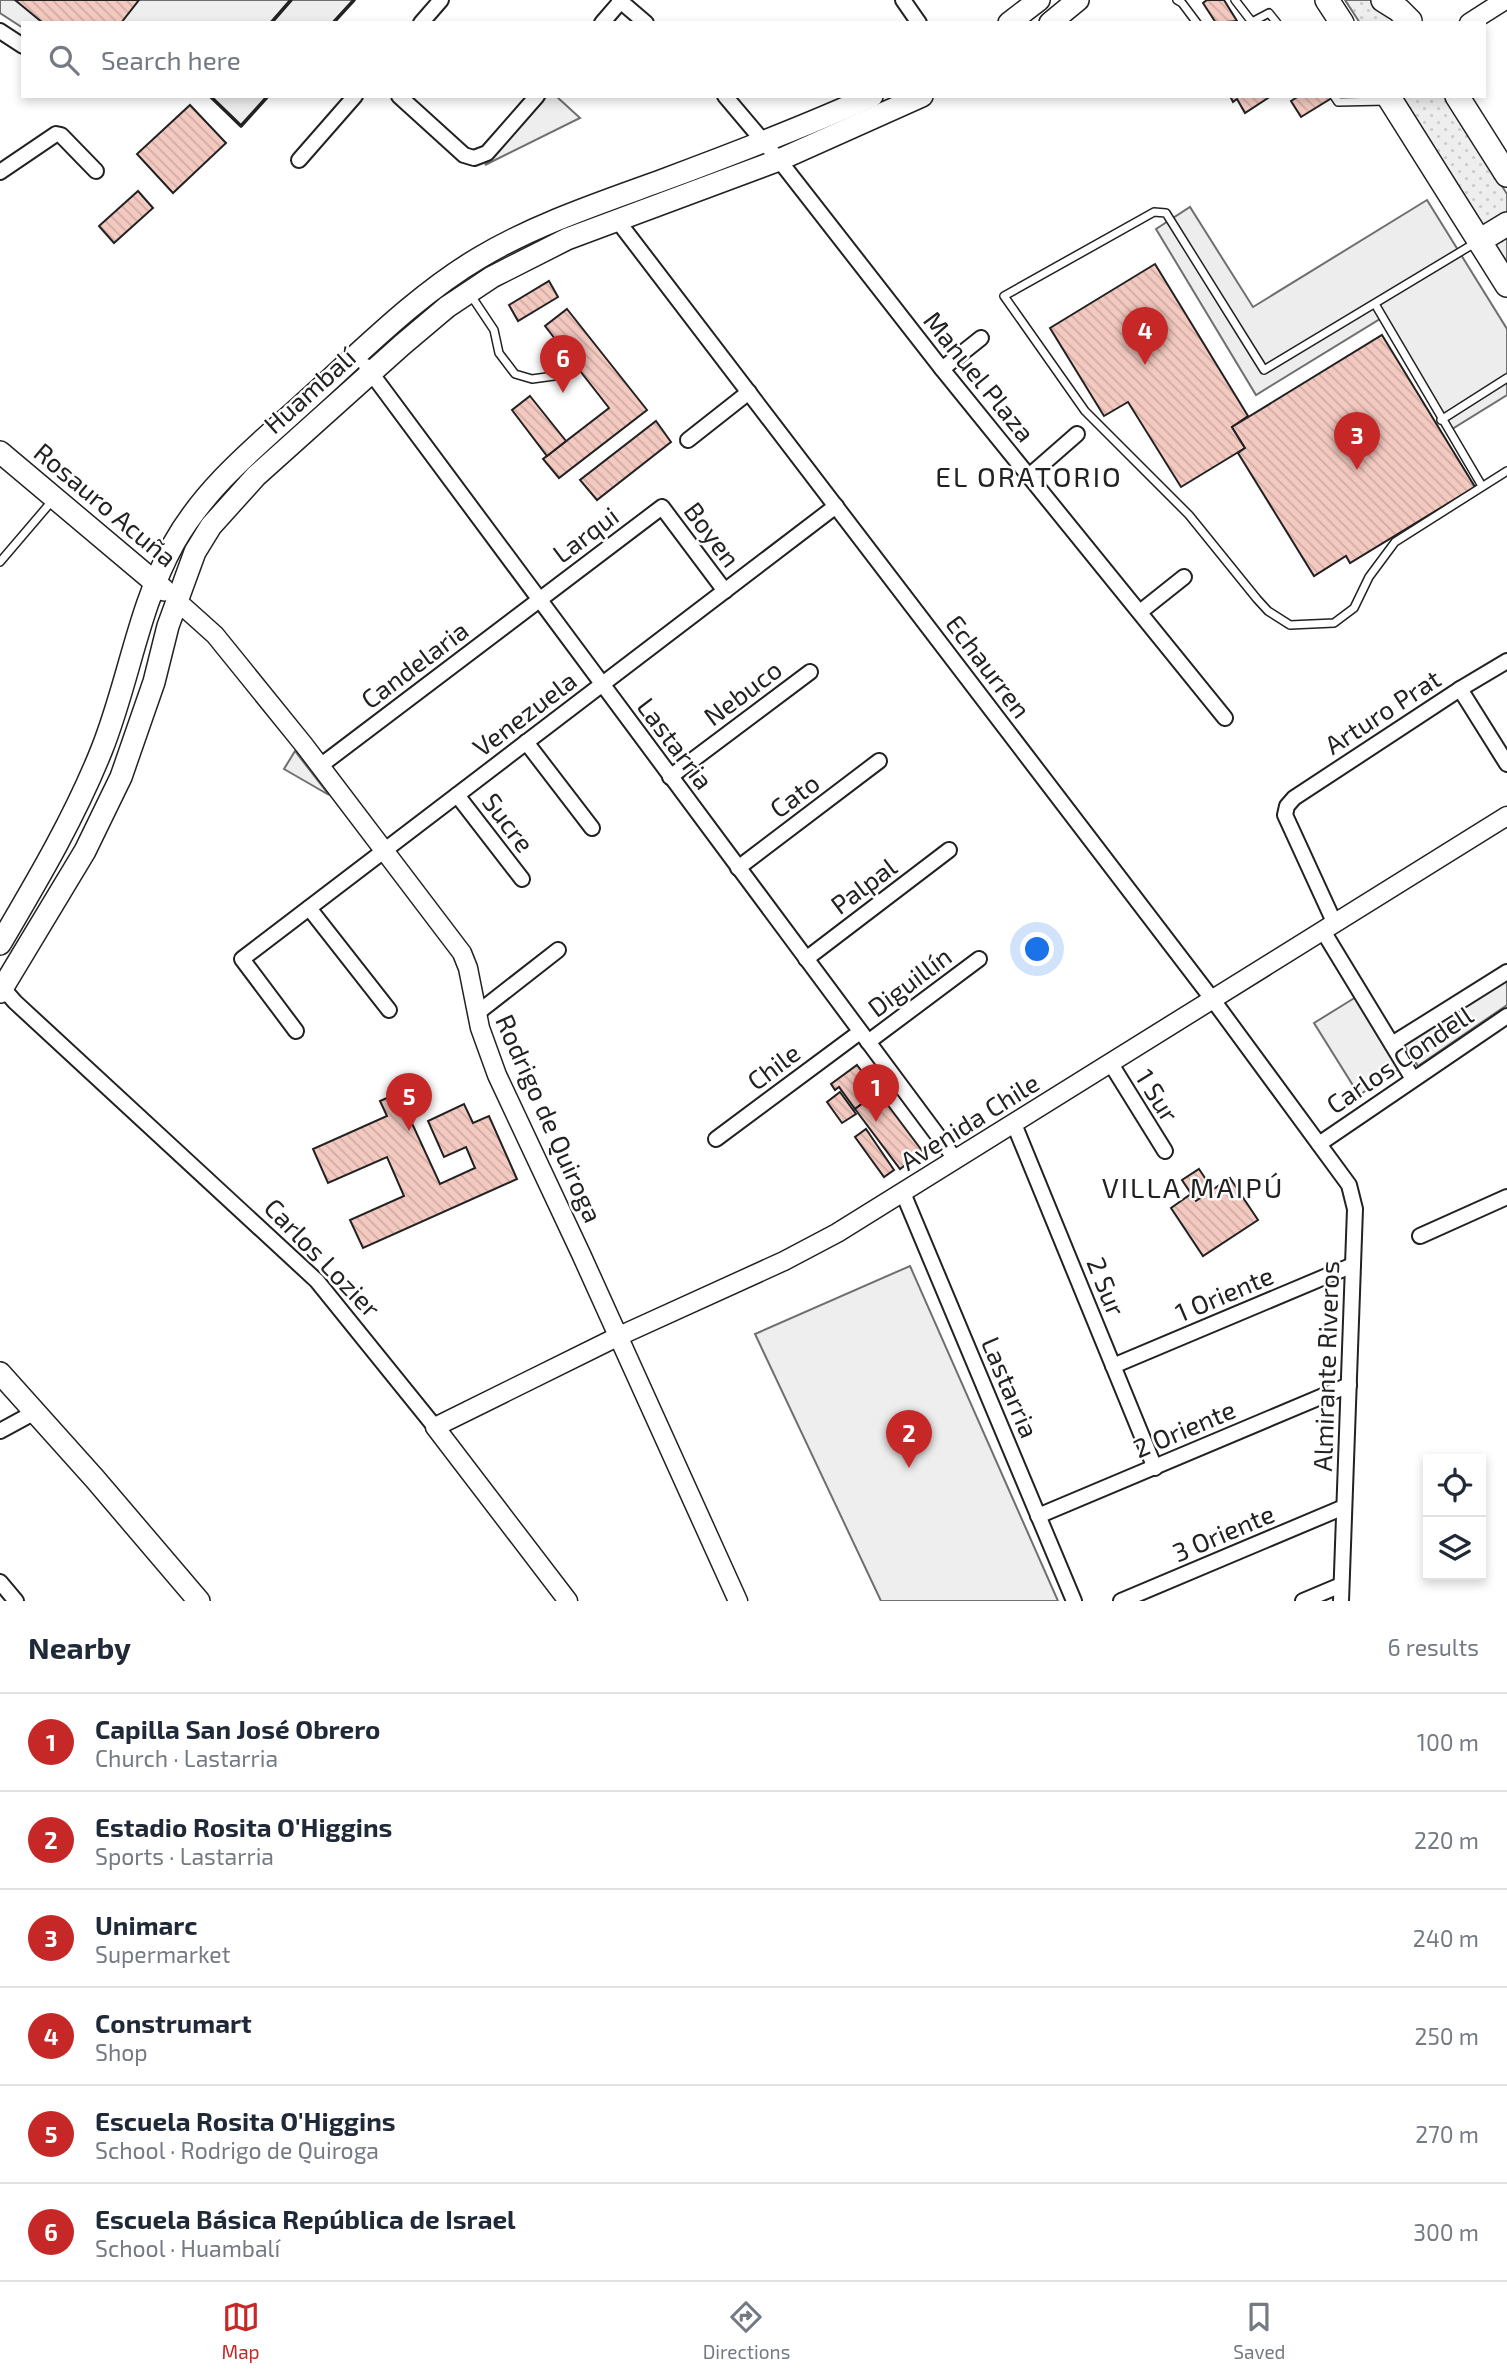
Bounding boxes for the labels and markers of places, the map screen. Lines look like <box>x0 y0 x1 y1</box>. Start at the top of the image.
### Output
pin: 4 <box>1122 307 1168 365</box>
pin: 6 <box>540 335 586 393</box>
pin: 3 <box>1334 412 1380 470</box>
pin: 1 <box>853 1064 899 1122</box>
pin: 5 <box>386 1073 432 1131</box>
pin: 2 <box>886 1410 932 1468</box>

